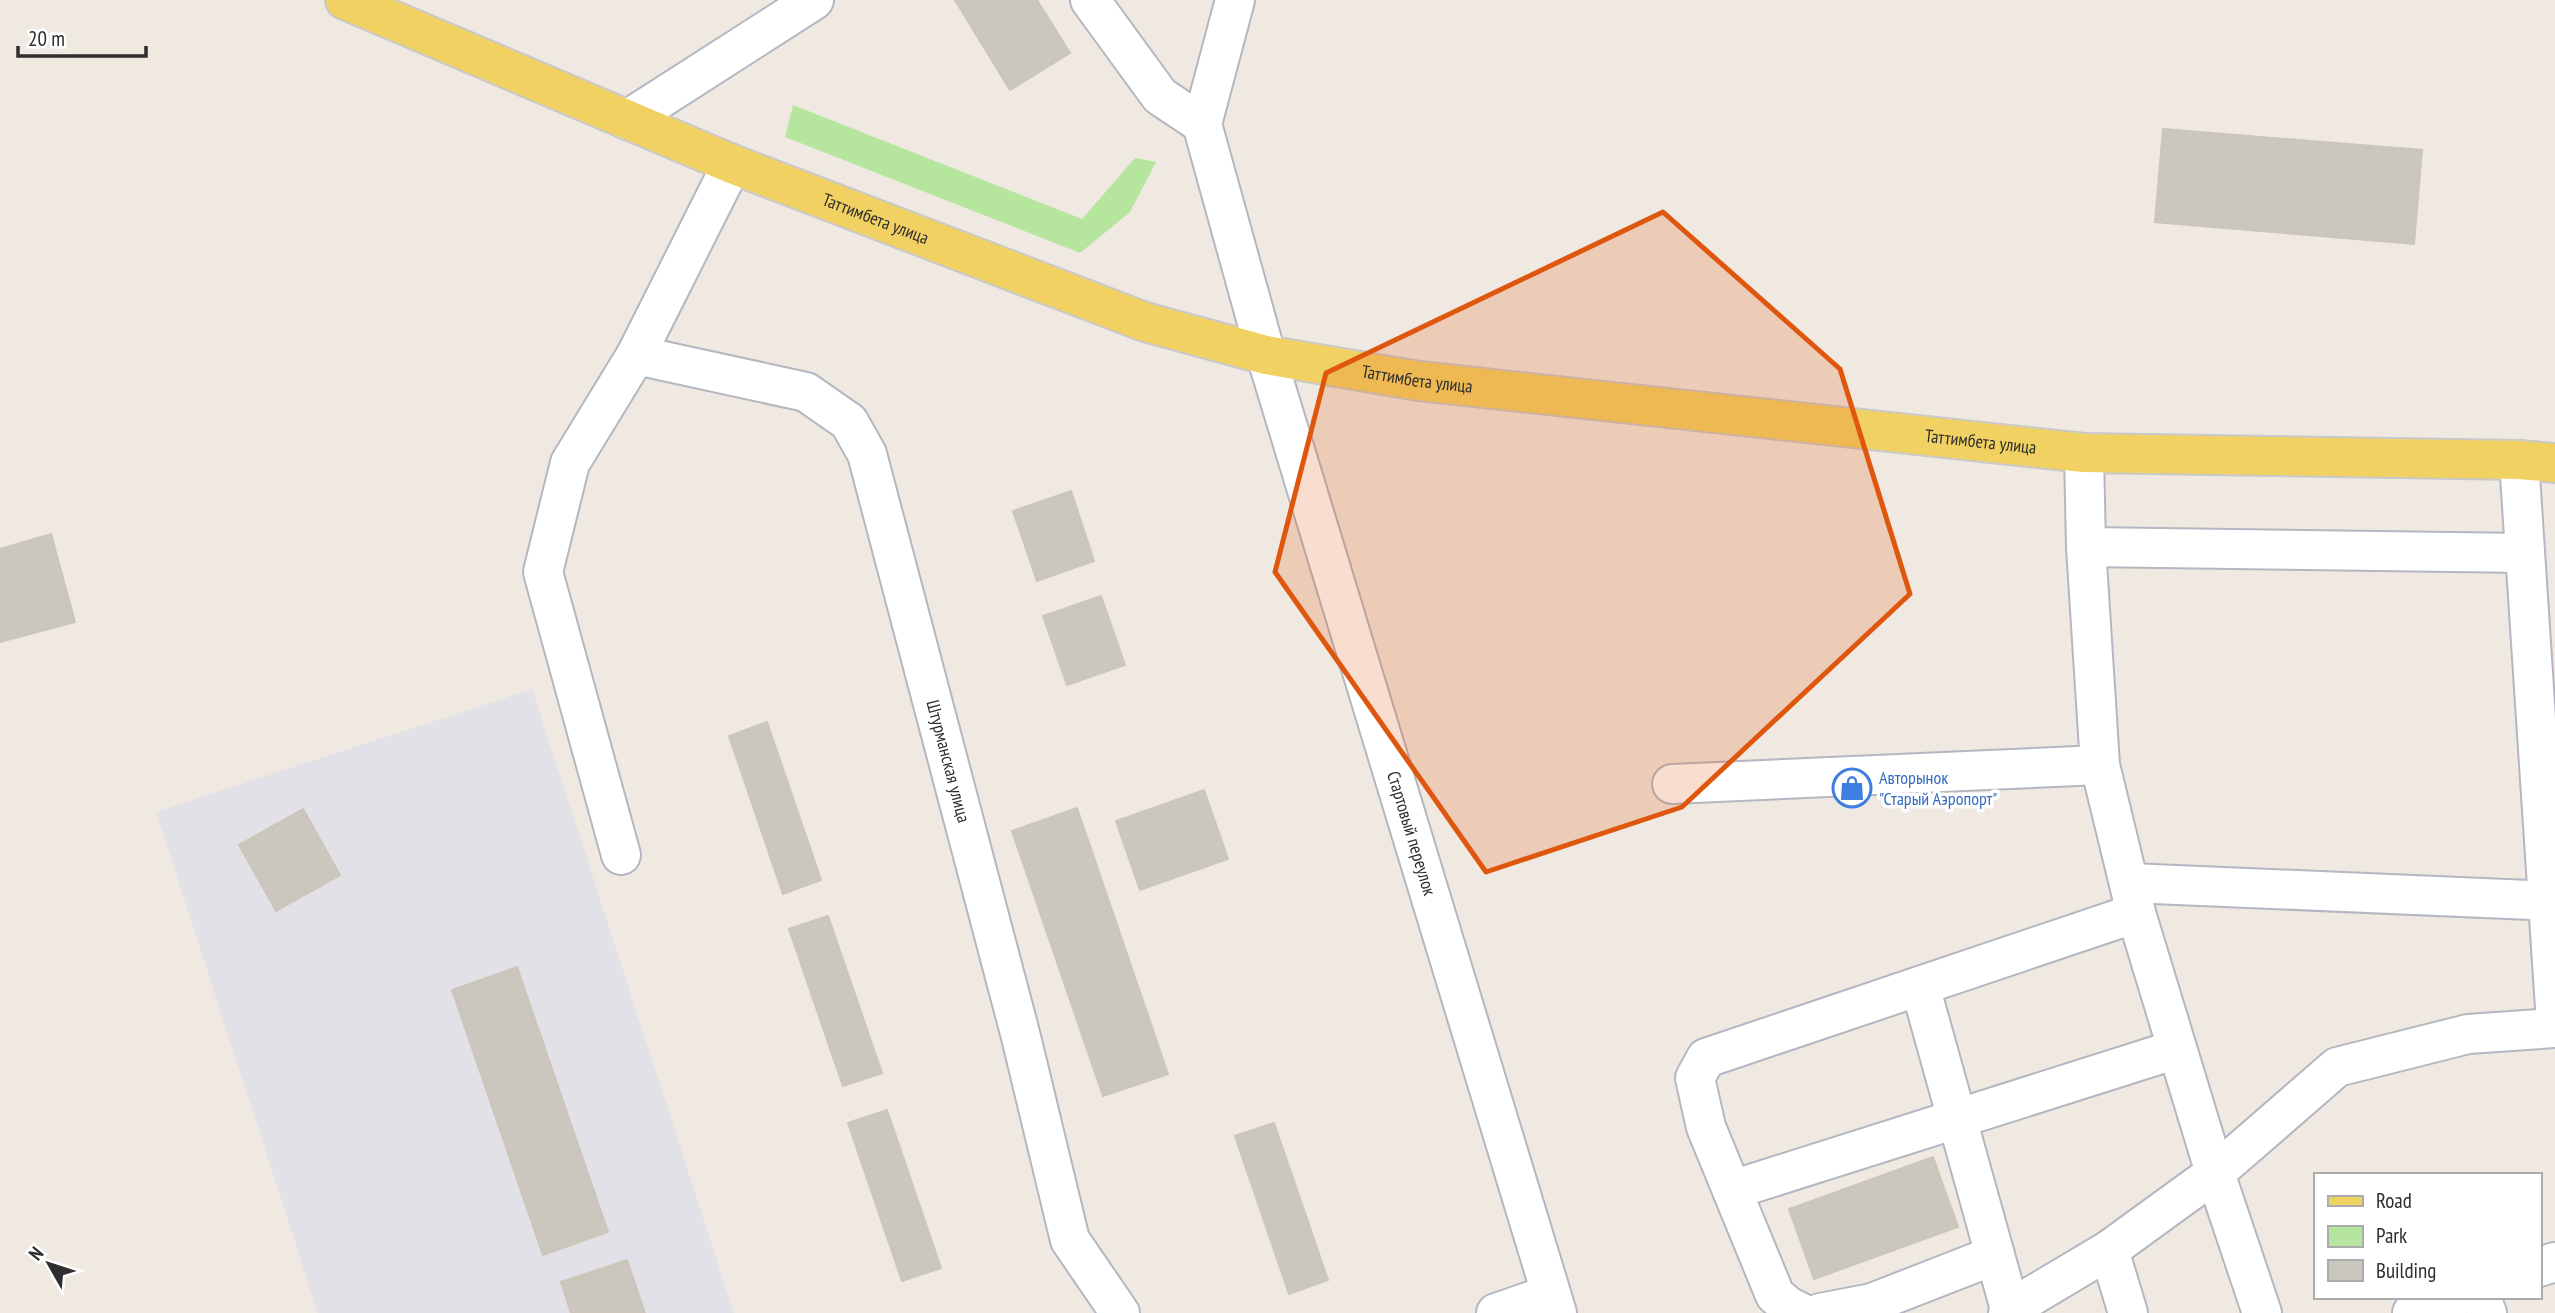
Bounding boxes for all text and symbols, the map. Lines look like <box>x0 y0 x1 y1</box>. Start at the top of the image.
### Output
scale bar <box>18 14 145 58</box>
text: 20 m <box>28 25 65 52</box>
street label: Таттимбета улица <box>819 188 932 249</box>
street label: Таттимбета улица <box>1360 359 1474 398</box>
street label: Таттимбета улица <box>1924 424 2038 459</box>
street label: Штурманская улица <box>922 698 976 825</box>
place label: Авторынок "Старый Аэропорт" <box>1879 766 1997 810</box>
shop icon: Авторынок "Старый Аэропорт" <box>1831 767 1873 809</box>
street label: Стартовый переулок <box>1382 768 1442 898</box>
legend <box>2314 1173 2541 1299</box>
text: Road <box>2376 1187 2412 1214</box>
text: Park <box>2376 1222 2407 1249</box>
north arrow <box>14 1229 84 1299</box>
text: N <box>23 1242 48 1265</box>
text: Building <box>2376 1257 2436 1284</box>

